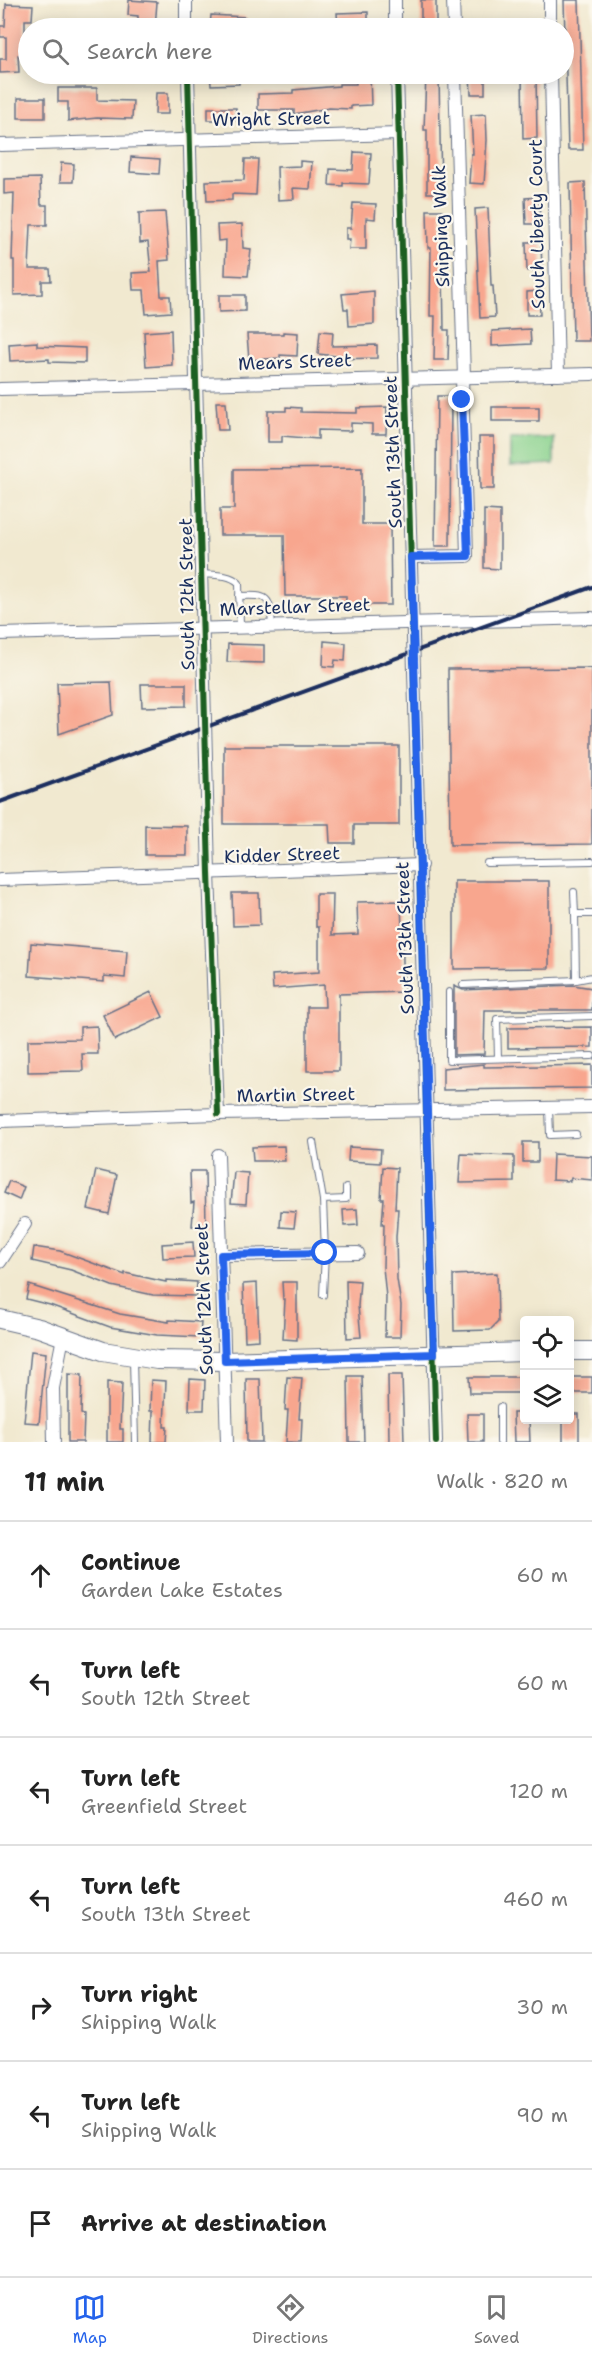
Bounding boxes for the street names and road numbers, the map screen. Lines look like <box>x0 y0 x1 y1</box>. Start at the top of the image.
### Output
street label: Wright Street <box>212 106 331 132</box>
street label: South Liberty Court <box>524 139 550 309</box>
street label: Shipping Walk <box>427 164 455 288</box>
street label: Mears Street <box>238 348 352 376</box>
street label: South 13th Street <box>378 375 408 529</box>
street label: South 12th Street <box>174 517 200 670</box>
street label: Marstellar Street <box>219 592 371 622</box>
street label: Kidder Street <box>223 841 341 869</box>
street label: South 13th Street <box>390 861 420 1015</box>
street label: Martin Street <box>237 1082 356 1108</box>
street label: South 12th Street <box>189 1222 219 1376</box>

